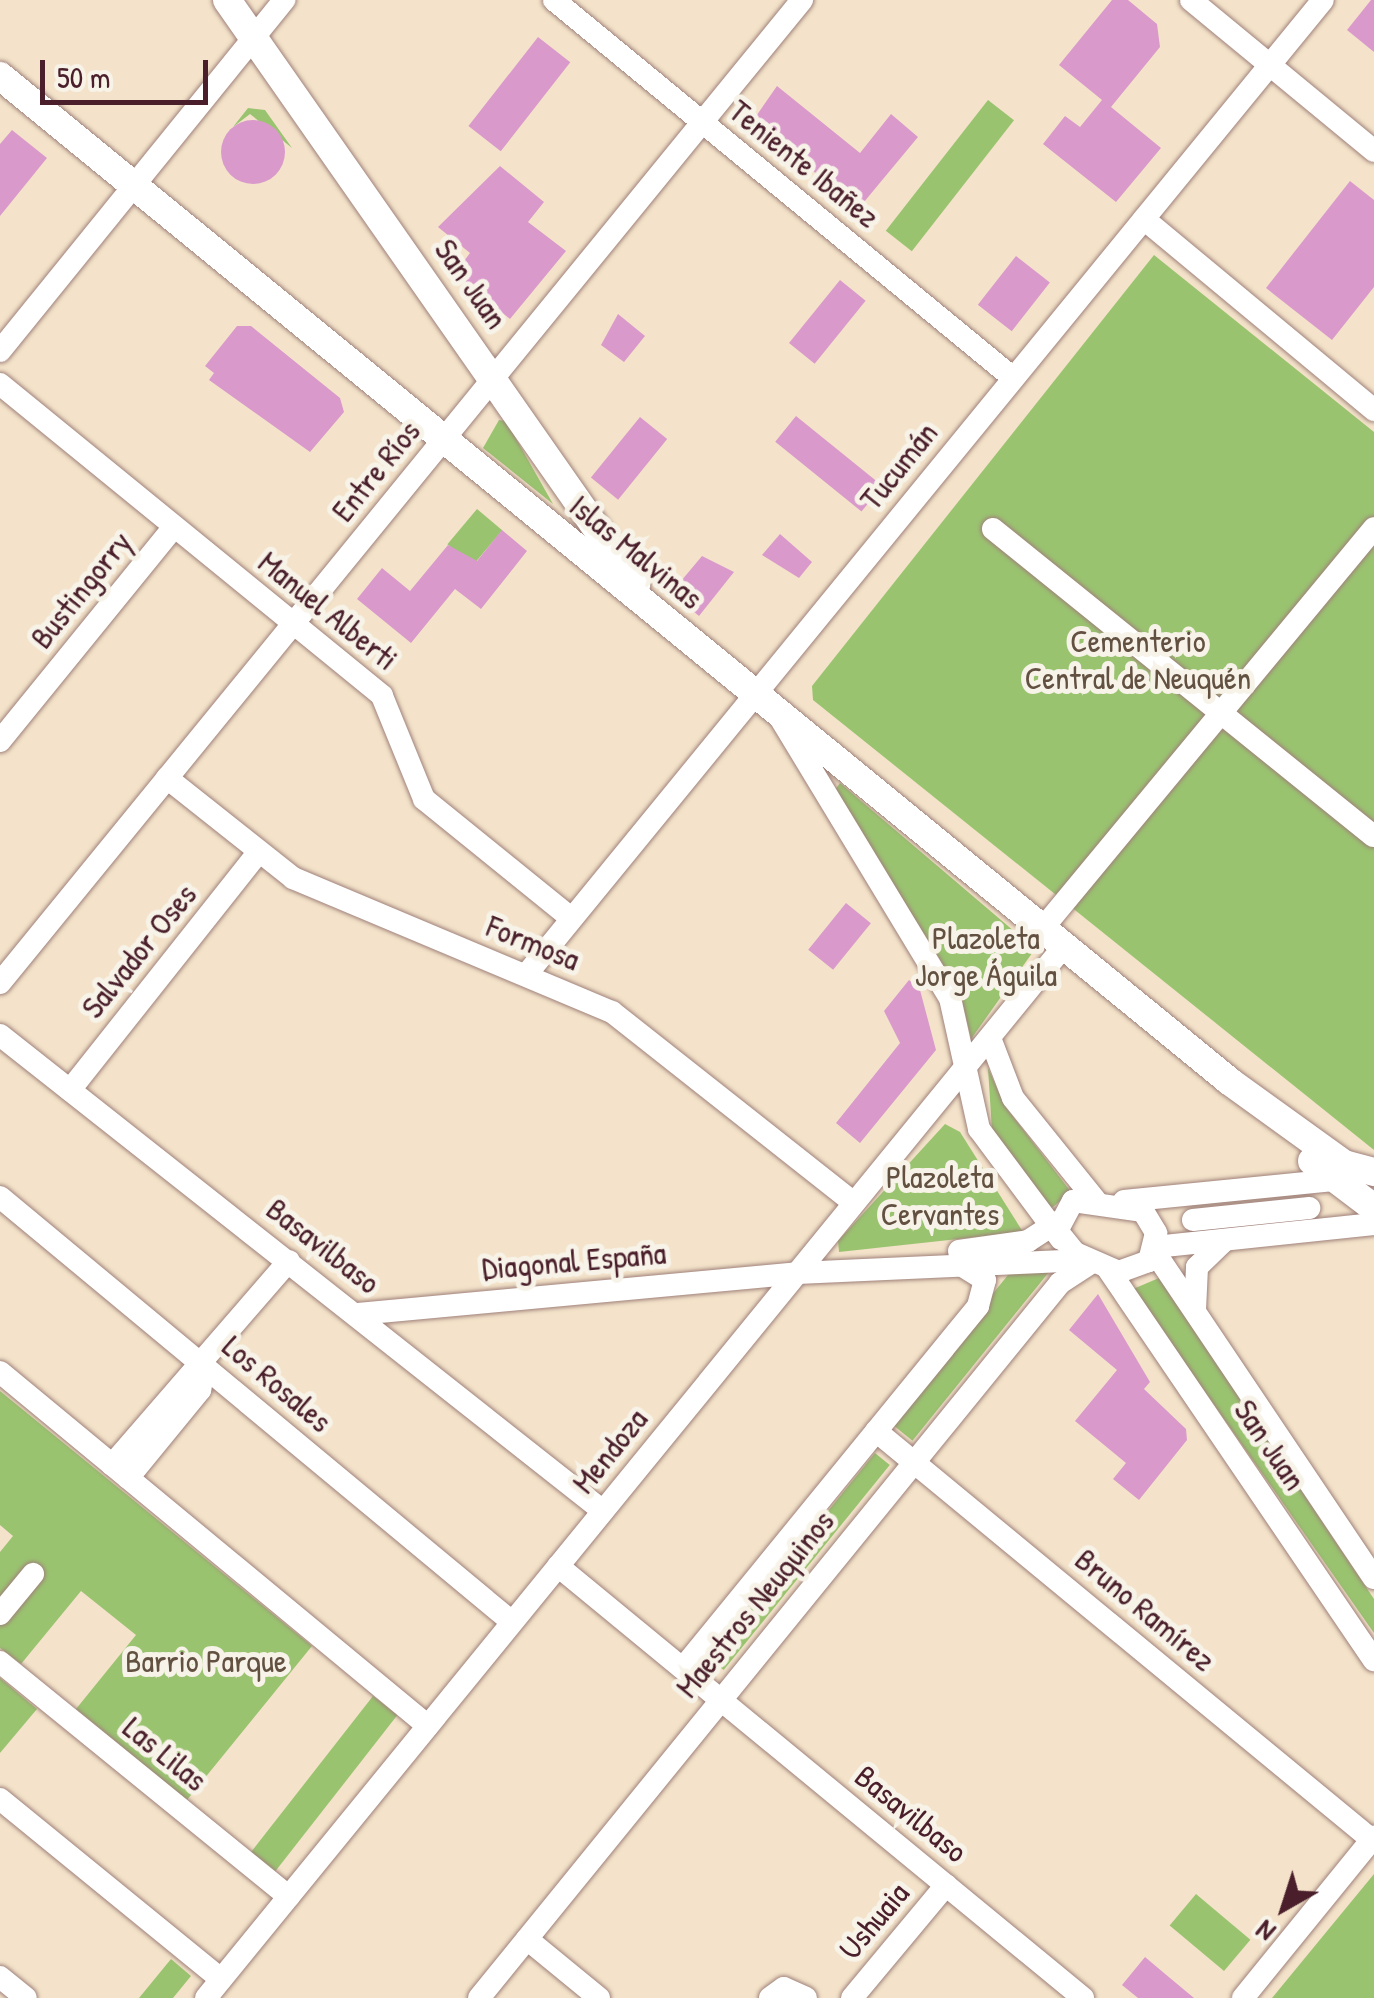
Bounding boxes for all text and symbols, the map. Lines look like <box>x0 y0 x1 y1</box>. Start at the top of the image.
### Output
scale bar <box>45 40 212 102</box>
text: 50 m <box>57 57 110 97</box>
street label: Teniente Ibañez <box>721 92 887 236</box>
street label: San Juan <box>426 232 516 336</box>
street label: Entre Ríos <box>324 413 428 529</box>
street label: Tucumán <box>852 414 946 518</box>
street label: Islas Malvinas <box>562 487 710 617</box>
street label: Bustingorry <box>22 524 140 656</box>
street label: Manuel Alberti <box>251 543 405 679</box>
park label: Cementerio Central de Neuquén <box>1025 623 1251 698</box>
street label: Salvador Oses <box>73 876 205 1026</box>
street label: Formosa <box>481 907 585 979</box>
park label: Plazoleta Jorge Águila <box>915 920 1057 995</box>
park label: Plazoleta Cervantes <box>881 1159 999 1234</box>
street label: Basavilbaso <box>259 1190 387 1302</box>
street label: Diagonal España <box>480 1234 668 1288</box>
street label: Los Rosales <box>215 1327 339 1441</box>
street label: San Juan <box>1226 1393 1314 1497</box>
street label: Mendoza <box>564 1401 656 1501</box>
street label: Maestros Neuquinos <box>668 1503 842 1705</box>
street label: Bruno Ramírez <box>1067 1540 1223 1680</box>
park label: Barrio Parque <box>125 1642 287 1680</box>
street label: Las Lilas <box>115 1709 215 1799</box>
street label: Basavilbaso <box>847 1757 975 1871</box>
north arrow <box>1234 1858 1334 1958</box>
street label: Ushuaia <box>831 1875 917 1967</box>
text: N <box>1247 1912 1283 1951</box>

